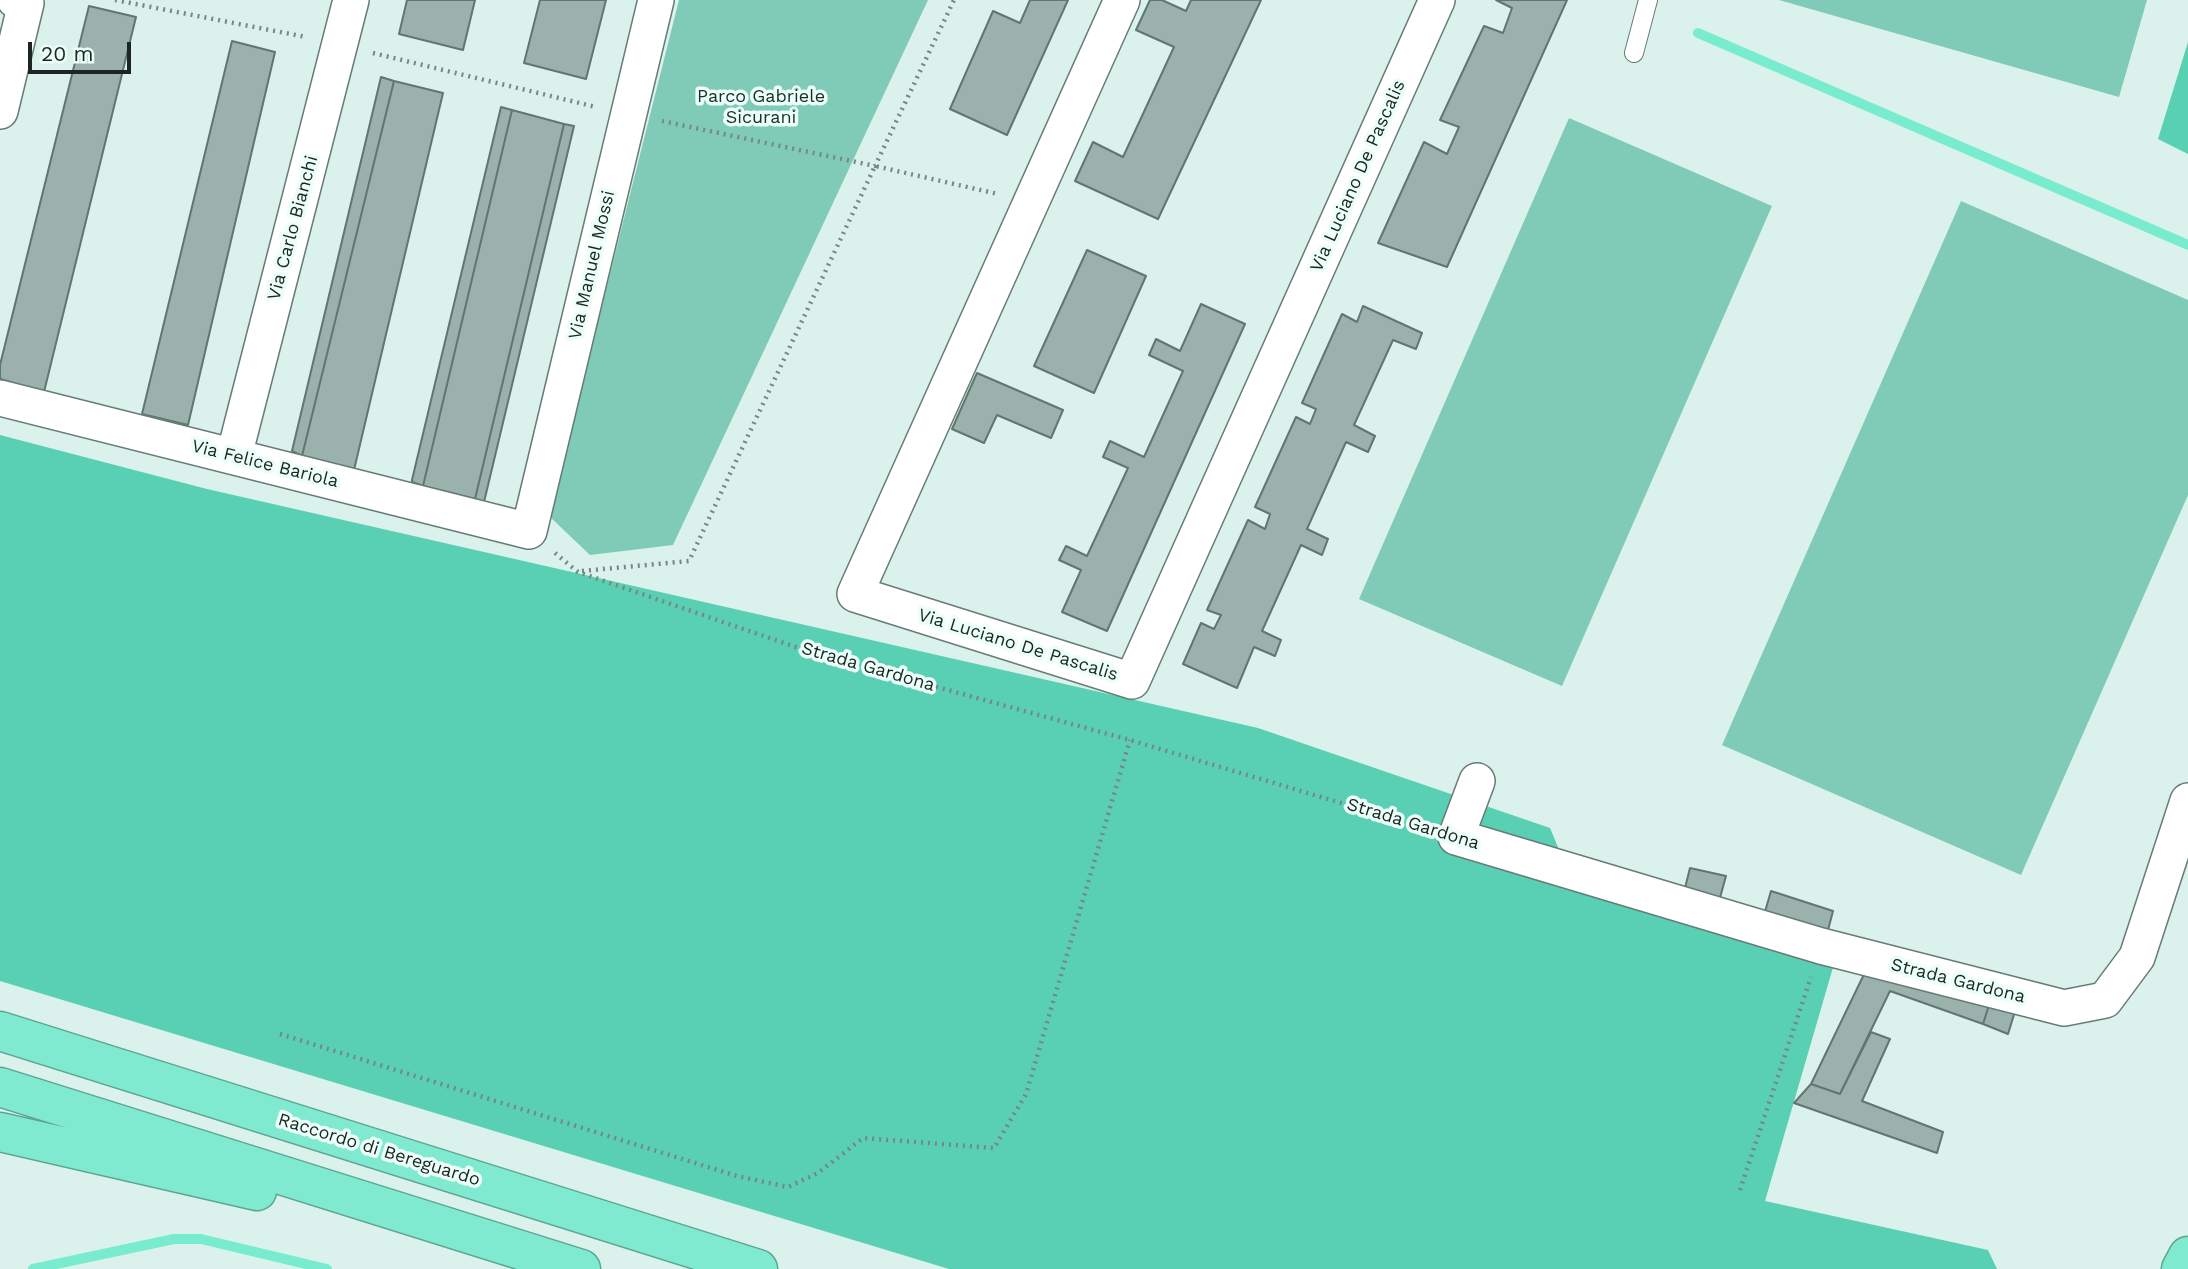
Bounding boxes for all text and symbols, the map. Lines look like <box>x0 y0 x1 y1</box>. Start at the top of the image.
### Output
scale bar <box>32 28 135 72</box>
text: 20 m <box>41 41 93 66</box>
street label: Via Luciano De Pascalis <box>1306 77 1410 275</box>
park label: Parco Gabriele Sicurani <box>697 86 825 128</box>
street label: Via Carlo Bianchi <box>263 153 323 303</box>
street label: Via Manuel Mossi <box>564 188 620 342</box>
street label: Via Felice Bariola <box>189 435 341 493</box>
street label: Via Luciano De Pascalis <box>915 604 1121 686</box>
street label: Strada Gardona <box>799 638 937 696</box>
street label: Strada Gardona <box>1344 794 1482 854</box>
street label: Strada Gardona <box>1889 954 2027 1008</box>
street label: Raccordo di Bereguardo <box>275 1109 483 1191</box>

